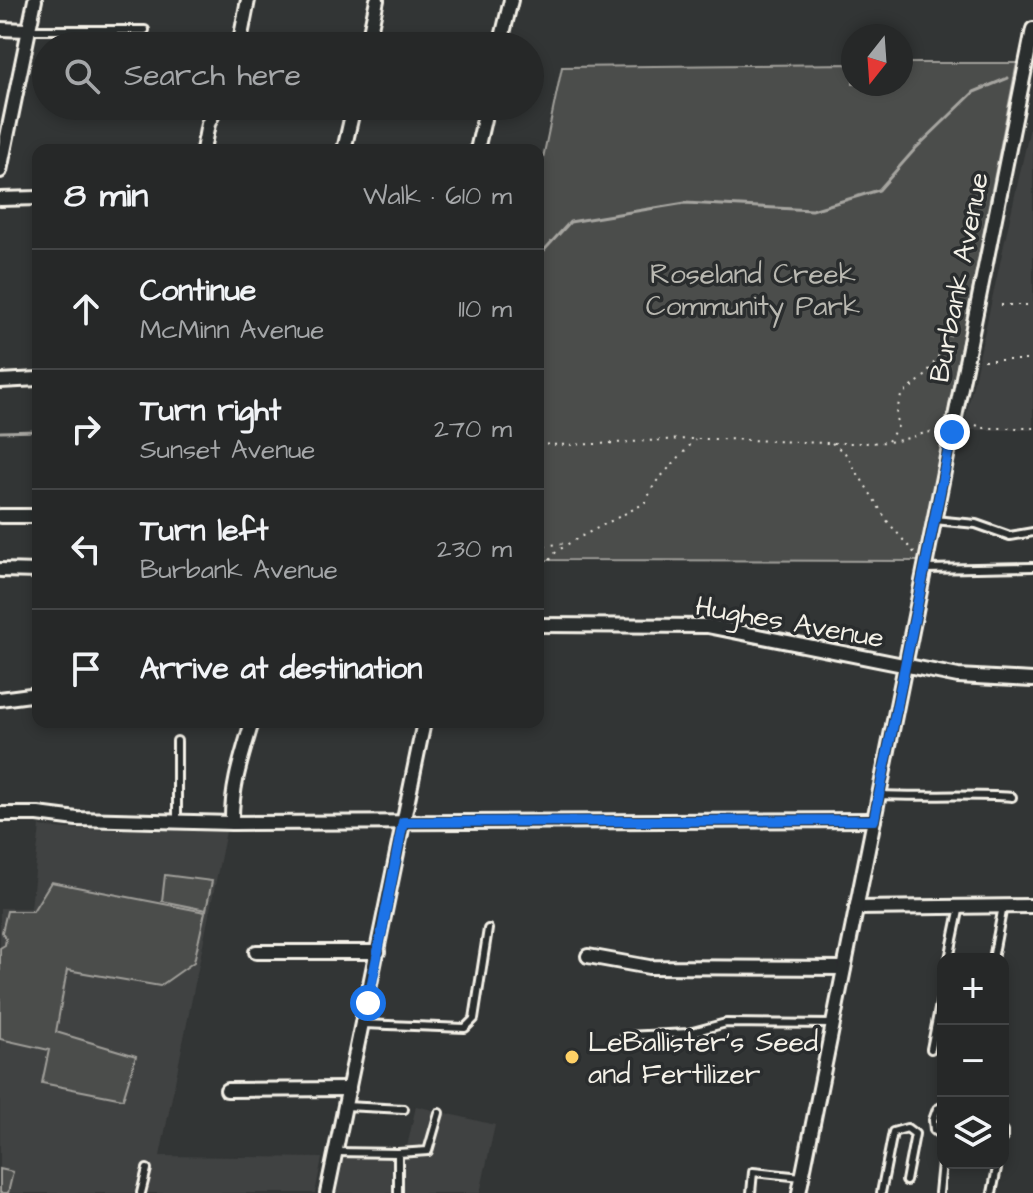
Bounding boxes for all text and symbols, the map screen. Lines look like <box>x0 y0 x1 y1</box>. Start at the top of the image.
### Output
north arrow <box>841 24 913 96</box>
search box <box>32 32 544 120</box>
icon: search <box>60 54 104 98</box>
text: Search here <box>124 55 301 97</box>
street label: Burbank Avenue <box>920 169 999 386</box>
text: 8 min <box>64 172 148 220</box>
text: Walk · 610 m <box>363 178 512 214</box>
park label: Roseland Creek Community Park <box>646 255 860 328</box>
text: Continue <box>140 270 256 312</box>
icon: ahead <box>64 287 108 331</box>
text: 110 m <box>458 291 512 327</box>
text: McMinn Avenue <box>140 312 324 348</box>
text: Turn right <box>140 390 281 432</box>
icon: right <box>64 407 108 451</box>
text: 270 m <box>434 411 512 447</box>
route end <box>934 414 970 450</box>
text: Sunset Avenue <box>140 432 315 468</box>
text: Turn left <box>140 510 268 552</box>
icon: left <box>64 527 108 571</box>
text: 230 m <box>437 531 512 567</box>
text: Burbank Avenue <box>140 552 338 588</box>
street label: Hughes Avenue <box>692 587 887 659</box>
icon: arrive <box>64 647 108 691</box>
text: Arrive at destination <box>140 648 422 690</box>
map controls <box>937 953 1009 1169</box>
button: + <box>937 953 1009 1025</box>
route start <box>350 985 386 1021</box>
place label: LeBallister's Seed and Fertilizer <box>588 1023 818 1094</box>
button: − <box>937 1025 1009 1097</box>
marker: LeBallister's Seed and Fertilizer <box>563 1048 581 1066</box>
button: layers <box>937 1097 1009 1169</box>

